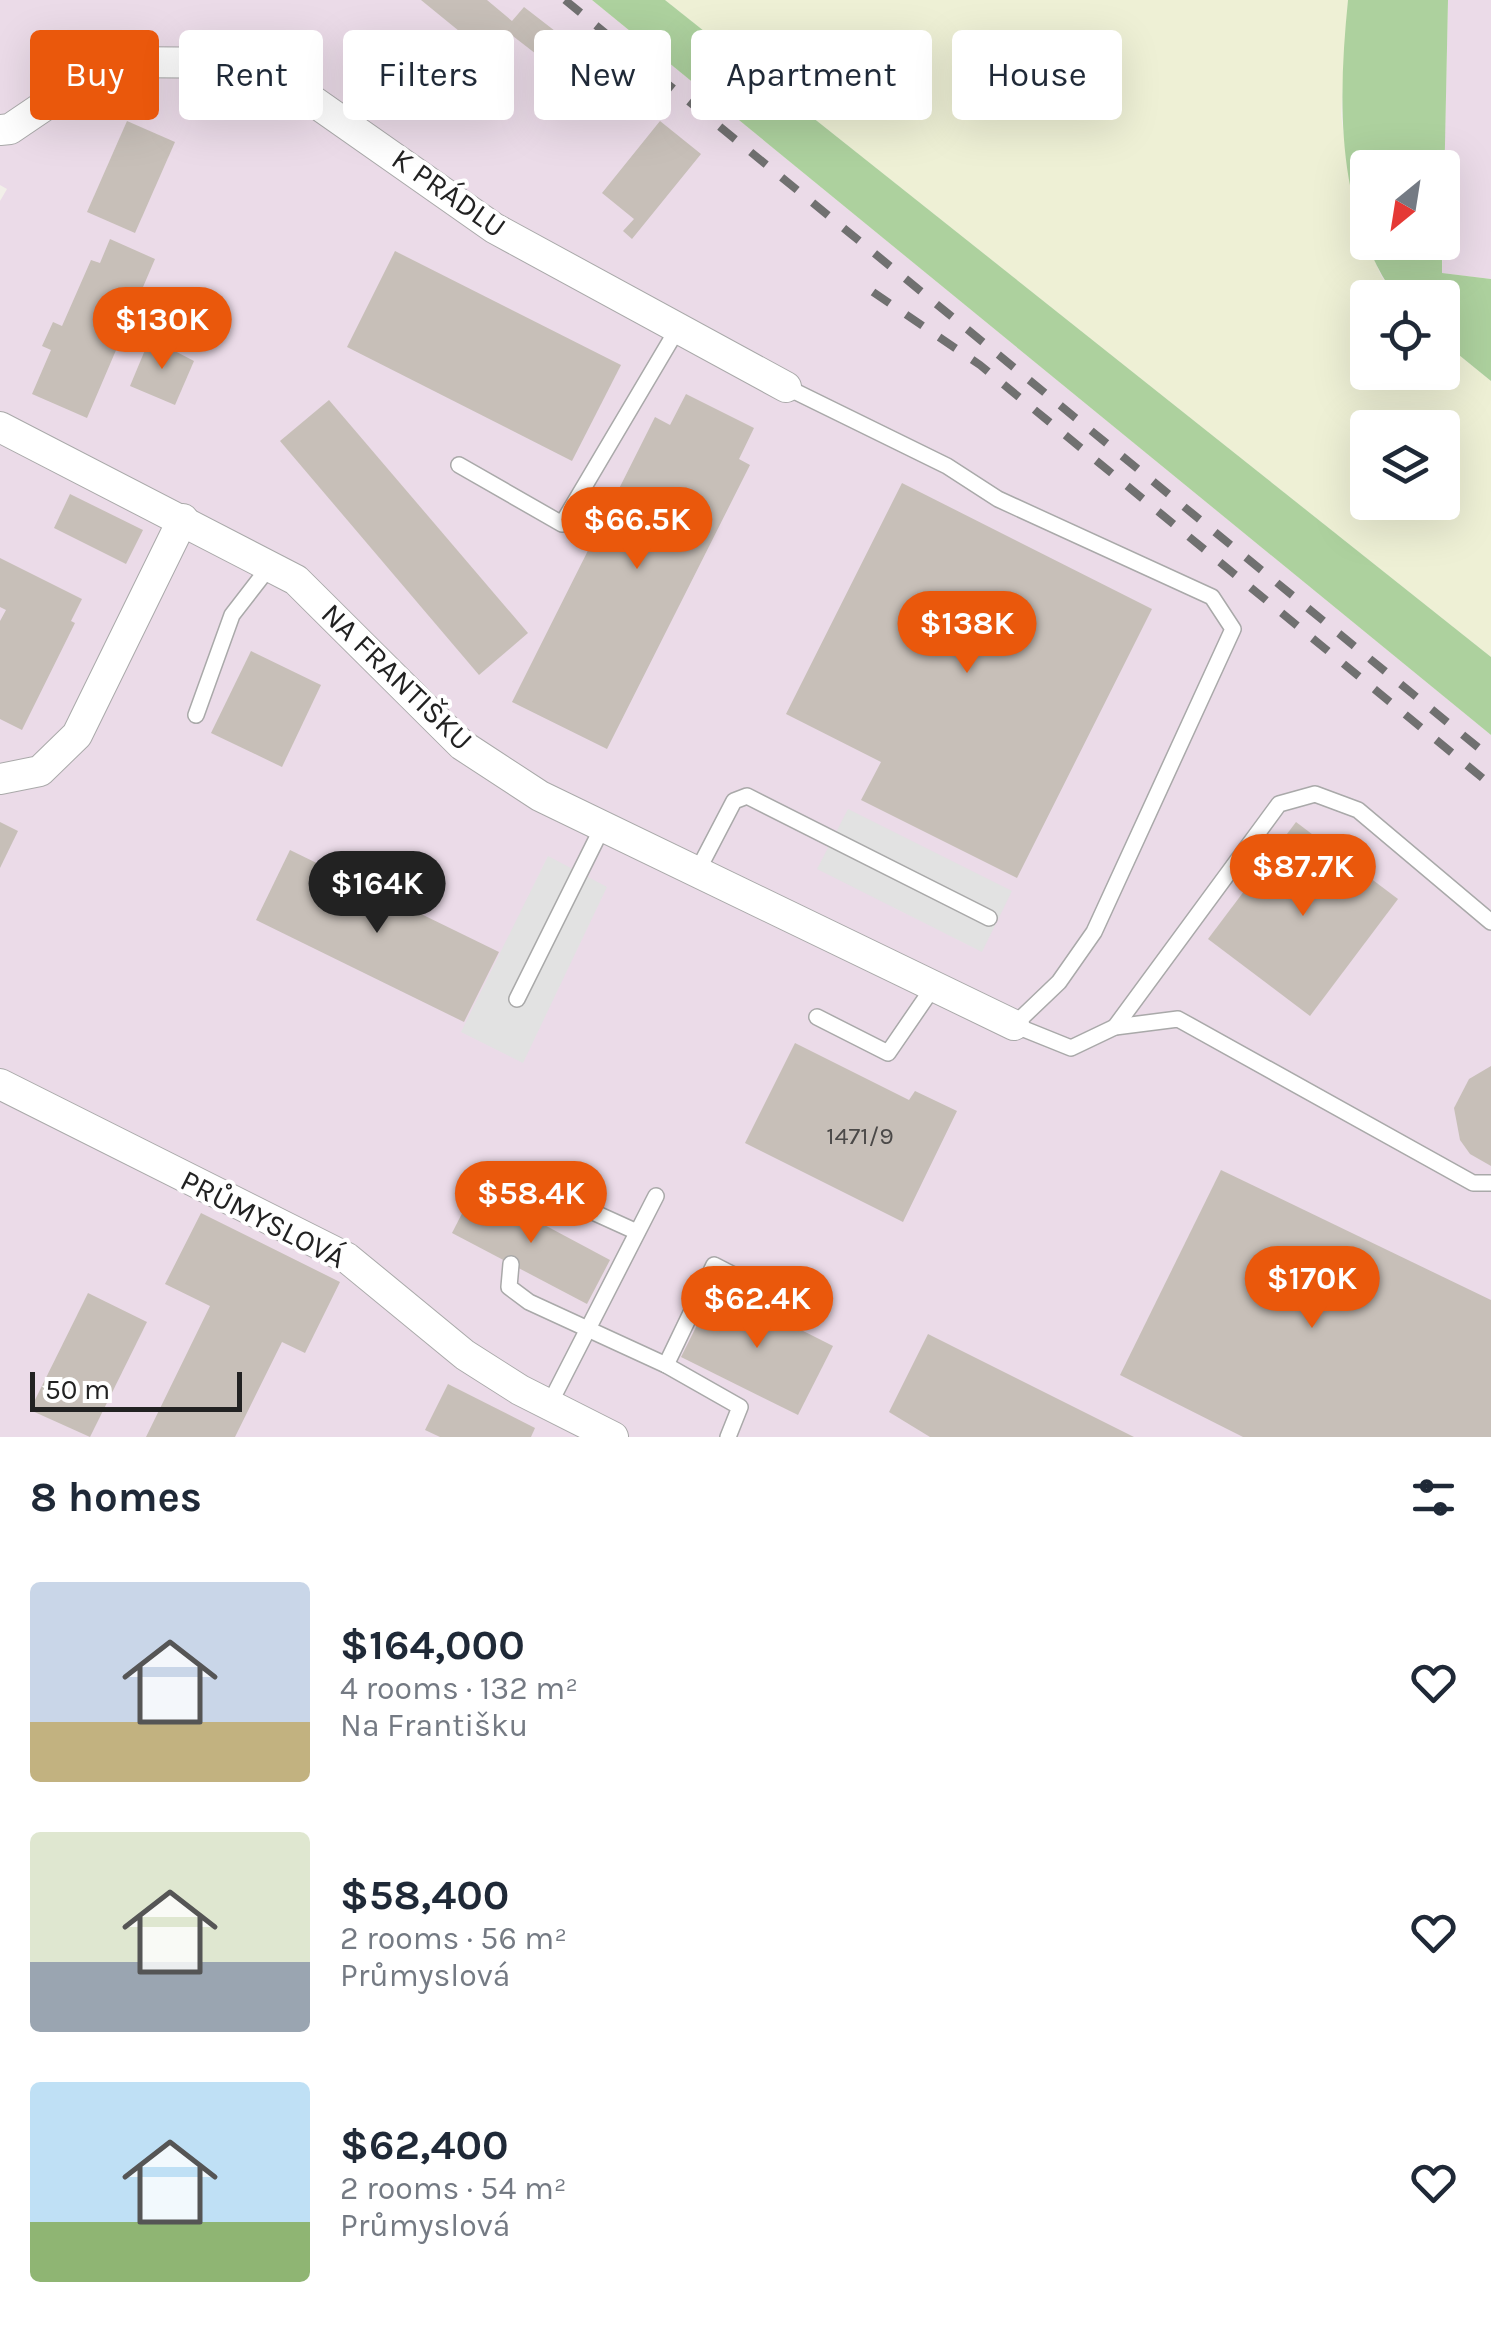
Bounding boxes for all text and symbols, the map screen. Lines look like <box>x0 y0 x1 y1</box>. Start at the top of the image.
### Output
chip: Buy <box>30 30 159 120</box>
chip: Rent <box>179 30 323 120</box>
chip: Filters <box>343 30 514 120</box>
chip: New <box>534 30 671 120</box>
chip: Apartment <box>691 30 932 120</box>
chip: House <box>952 30 1122 120</box>
street label: K PRÁDLU <box>385 141 513 245</box>
north arrow <box>1350 150 1460 260</box>
map controls <box>1350 150 1460 520</box>
button: locate <box>1350 280 1460 390</box>
pin: $130K <box>92 287 232 372</box>
text: $130K <box>115 301 209 338</box>
button: layers <box>1350 410 1460 520</box>
pin: $66.5K <box>556 487 718 572</box>
text: $66.5K <box>583 501 691 538</box>
pin: $138K <box>897 591 1037 676</box>
street label: NA FRANTIŠKU <box>314 596 480 758</box>
text: $138K <box>920 605 1014 642</box>
pin: $87.7K <box>1222 834 1384 919</box>
text: $87.7K <box>1252 848 1354 885</box>
pin: $164K <box>307 851 447 936</box>
text: $164K <box>331 865 423 902</box>
house number: 1471/9 <box>826 1121 894 1150</box>
pin: $58.4K <box>450 1161 612 1246</box>
street label: PRŮMYSLOVÁ <box>175 1162 351 1276</box>
text: $58.4K <box>477 1175 585 1212</box>
pin: $170K <box>1242 1246 1382 1331</box>
text: $170K <box>1267 1260 1357 1297</box>
pin: $62.4K <box>676 1266 838 1351</box>
text: $62.4K <box>703 1280 811 1317</box>
scale bar <box>30 1367 242 1412</box>
text: 50 m <box>45 1373 110 1406</box>
icon: filters <box>1406 1470 1461 1525</box>
text: 8 homes <box>30 1472 202 1522</box>
text: $164,000 <box>340 1620 525 1670</box>
icon: home <box>110 1622 230 1742</box>
icon: heart <box>1406 1655 1461 1710</box>
text: 4 rooms · 132 m² <box>340 1670 578 1707</box>
text: Na Františku <box>340 1707 528 1744</box>
text: $58,400 <box>340 1870 509 1920</box>
icon: home <box>110 1872 230 1992</box>
icon: heart <box>1406 1905 1461 1960</box>
text: 2 rooms · 56 m² <box>340 1920 567 1957</box>
text: Průmyslová <box>340 1957 510 1994</box>
text: $62,400 <box>340 2120 509 2170</box>
icon: home <box>110 2122 230 2242</box>
icon: heart <box>1406 2155 1461 2210</box>
text: 2 rooms · 54 m² <box>340 2170 567 2207</box>
text: Průmyslová <box>340 2207 510 2244</box>

